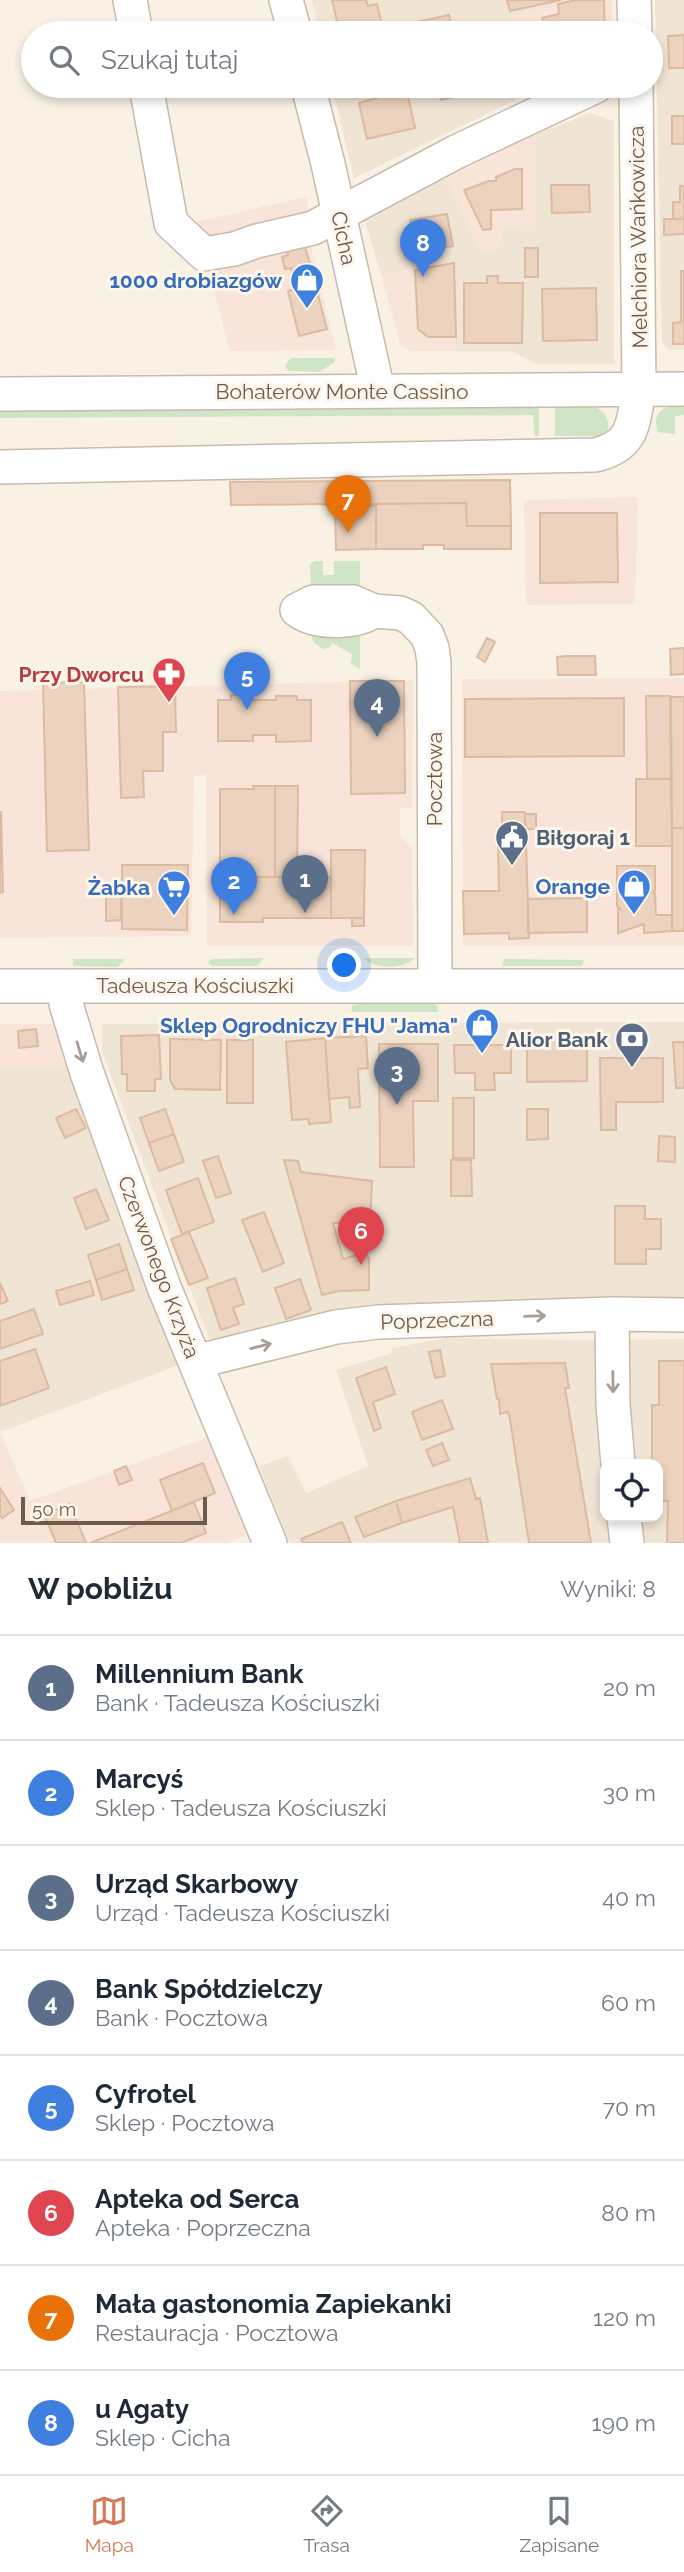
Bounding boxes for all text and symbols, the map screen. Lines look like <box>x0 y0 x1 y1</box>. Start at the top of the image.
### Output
search box <box>21 21 663 98</box>
icon: search <box>45 41 83 79</box>
text: Szukaj tutaj <box>101 45 238 75</box>
street label: Melchiora Wańkowicza <box>624 125 652 349</box>
street label: Cicha <box>326 209 362 267</box>
pin: 8 <box>400 219 446 277</box>
shop icon: 1000 drobiazgów <box>288 261 326 310</box>
place label: 1000 drobiazgów <box>109 268 282 293</box>
street label: Bohaterów Monte Cassino <box>215 379 469 404</box>
pin: 7 <box>325 475 371 533</box>
pin: 5 <box>224 652 270 710</box>
pharmacy icon: Przy Dworcu <box>150 655 188 704</box>
place label: Przy Dworcu <box>19 662 144 687</box>
pin: 4 <box>354 679 400 737</box>
street label: Pocztowa <box>422 732 447 826</box>
public building icon: Biłgoraj 1 <box>493 818 531 867</box>
place label: Biłgoraj 1 <box>536 825 630 850</box>
pin: 1 <box>282 855 328 913</box>
pin: 2 <box>211 857 257 915</box>
shop icon: Orange <box>615 867 653 916</box>
supermarket icon: Żabka <box>155 868 193 917</box>
place label: Orange <box>536 874 610 899</box>
place label: Żabka <box>88 875 150 900</box>
your location <box>327 948 361 982</box>
street label: Tadeusza Kościuszki <box>96 973 294 998</box>
shop icon: Sklep Ogrodniczy FHU "Jama" <box>463 1006 501 1055</box>
place label: Sklep Ogrodniczy FHU "Jama" <box>160 1013 458 1038</box>
bank icon: Alior Bank <box>613 1020 651 1069</box>
place label: Alior Bank <box>506 1027 608 1052</box>
one-way arrow <box>75 1041 88 1063</box>
pin: 3 <box>374 1047 420 1105</box>
street label: Czerwonego Krzyża <box>113 1172 205 1362</box>
pin: 6 <box>338 1207 384 1265</box>
street label: Poprzeczna <box>380 1306 494 1334</box>
one-way arrow <box>523 1309 546 1323</box>
one-way arrow <box>249 1339 272 1352</box>
one-way arrow <box>606 1370 620 1393</box>
map controls <box>600 1459 663 1522</box>
button: locate <box>600 1459 663 1522</box>
scale bar <box>21 1494 206 1526</box>
text: 50 m <box>32 1498 76 1520</box>
text: W pobliżu <box>28 1571 172 1606</box>
text: Wyniki: 8 <box>560 1575 656 1602</box>
text: Millennium Bank <box>95 1659 304 1689</box>
text: 1 <box>45 1674 57 1701</box>
text: 20 m <box>603 1674 656 1701</box>
text: Bank · Tadeusza Kościuszki <box>95 1689 380 1716</box>
text: Marcyś <box>95 1764 183 1794</box>
text: 2 <box>45 1779 57 1806</box>
text: 30 m <box>603 1779 656 1806</box>
text: Sklep · Tadeusza Kościuszki <box>95 1794 387 1821</box>
text: Urząd Skarbowy <box>95 1869 298 1899</box>
text: 3 <box>45 1884 57 1911</box>
text: 40 m <box>602 1884 656 1911</box>
text: Urząd · Tadeusza Kościuszki <box>95 1899 390 1926</box>
text: Bank Spółdzielczy <box>95 1974 323 2004</box>
text: 4 <box>44 1989 58 2016</box>
text: 60 m <box>601 1989 656 2016</box>
text: Bank · Pocztowa <box>95 2004 268 2031</box>
text: Cyfrotel <box>95 2079 196 2109</box>
text: 5 <box>45 2094 57 2121</box>
text: 70 m <box>603 2094 656 2121</box>
text: Sklep · Pocztowa <box>95 2109 275 2136</box>
text: Apteka od Serca <box>95 2184 299 2214</box>
text: 6 <box>44 2199 58 2226</box>
text: 80 m <box>601 2199 656 2226</box>
text: Apteka · Poprzeczna <box>95 2214 311 2241</box>
text: Mała gastonomia Zapiekanki <box>95 2289 452 2319</box>
text: 7 <box>45 2304 57 2331</box>
text: 120 m <box>593 2304 656 2331</box>
text: Restauracja · Pocztowa <box>95 2319 339 2346</box>
text: u Agaty <box>95 2394 189 2424</box>
text: 8 <box>44 2409 58 2436</box>
text: 190 m <box>592 2409 656 2436</box>
text: Sklep · Cicha <box>95 2424 231 2451</box>
tab: Mapa <box>85 2492 134 2556</box>
tab: Trasa <box>303 2492 350 2556</box>
tab: Zapisane <box>519 2492 599 2556</box>

